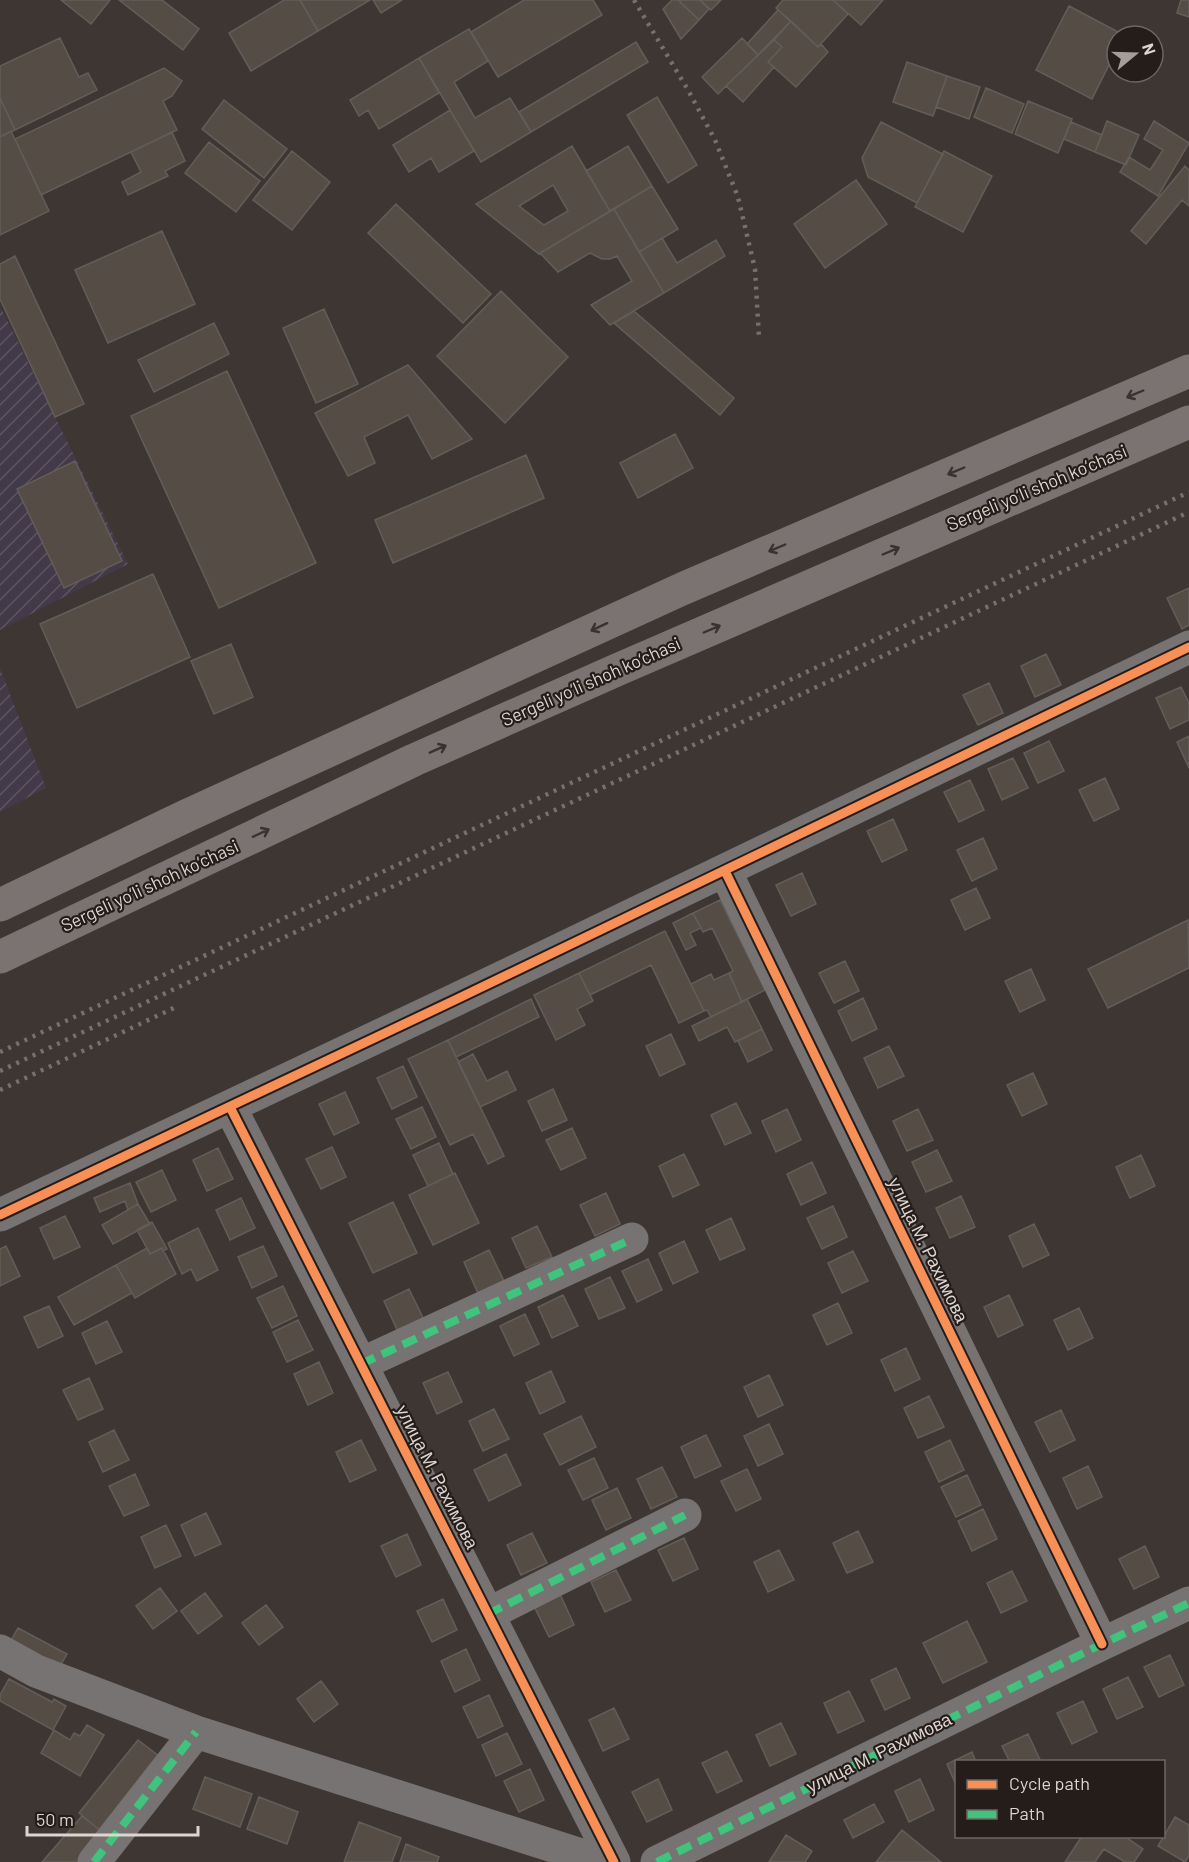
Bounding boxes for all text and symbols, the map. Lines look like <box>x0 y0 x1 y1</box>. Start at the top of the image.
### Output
north arrow <box>1105 24 1165 84</box>
text: N <box>1139 41 1160 57</box>
one-way arrow <box>1127 389 1145 400</box>
street label: Sergeli yo‘li shoh ko‘chasi <box>943 439 1130 535</box>
one-way arrow <box>948 466 966 477</box>
one-way arrow <box>769 543 787 554</box>
one-way arrow <box>882 545 900 556</box>
one-way arrow <box>590 622 608 634</box>
one-way arrow <box>703 623 721 634</box>
street label: Sergeli yo‘li shoh ko‘chasi <box>498 632 683 730</box>
one-way arrow <box>428 743 446 755</box>
one-way arrow <box>252 826 270 838</box>
street label: Sergeli yo‘li shoh ko‘chasi <box>57 834 242 936</box>
street label: улица М. Рахимова <box>884 1173 974 1327</box>
street label: улица М. Рахимова <box>392 1401 484 1553</box>
street label: улица М. Рахимова <box>802 1707 956 1797</box>
legend <box>955 1760 1165 1838</box>
text: Cycle path <box>1009 1772 1090 1794</box>
scale bar <box>27 1799 198 1837</box>
text: Path <box>1009 1802 1045 1824</box>
text: 50 m <box>36 1808 74 1830</box>

